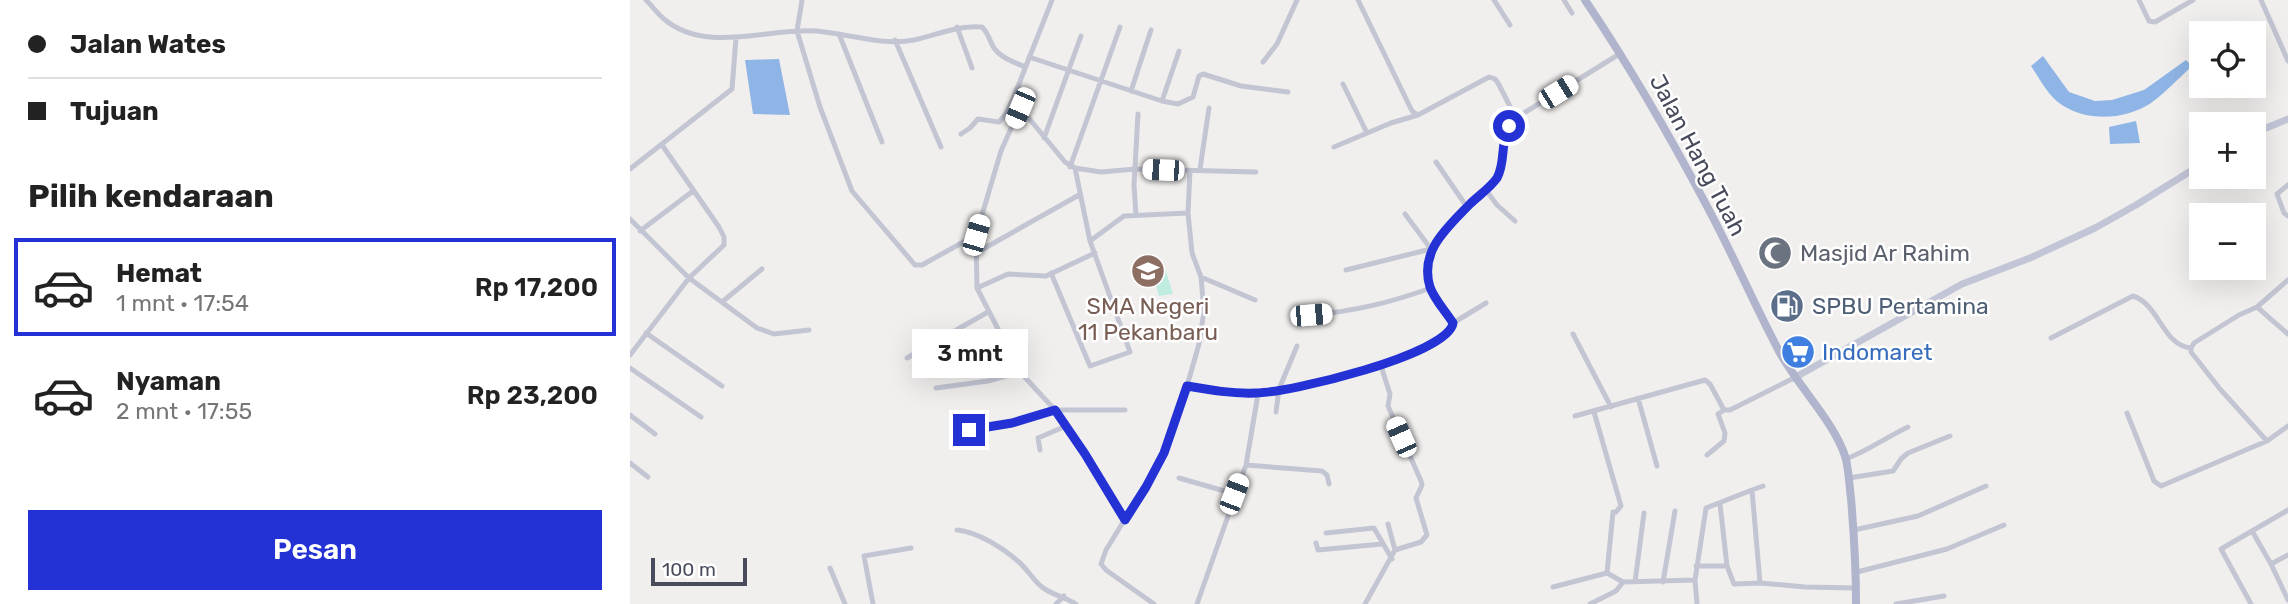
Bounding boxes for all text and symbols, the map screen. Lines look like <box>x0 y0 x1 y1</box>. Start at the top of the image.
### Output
map controls <box>2189 21 2266 280</box>
button: locate <box>2189 21 2266 98</box>
text: Jalan Wates <box>70 29 226 60</box>
street label: Jalan Hang Tuah <box>1644 69 1752 241</box>
car <box>1535 72 1582 112</box>
car <box>1003 85 1038 131</box>
text: Tujuan <box>70 96 159 127</box>
route start <box>1493 110 1525 142</box>
button: + <box>2189 112 2266 189</box>
car <box>1142 159 1185 181</box>
text: Pilih kendaraan <box>28 177 274 215</box>
button: − <box>2189 203 2266 280</box>
car <box>961 212 992 258</box>
mosque icon: Masjid Ar Rahim <box>1756 234 1794 272</box>
place label: Masjid Ar Rahim <box>1800 239 1970 267</box>
school or university icon: SMA Negeri 11 Pekanbaru <box>1129 252 1167 290</box>
icon: car <box>32 256 95 319</box>
text: Hemat <box>116 258 202 289</box>
text: Rp 17,200 <box>475 272 598 303</box>
fuel station icon: SPBU Pertamina <box>1768 287 1806 325</box>
text: 1 mnt · 17:54 <box>116 289 249 317</box>
place label: SMA Negeri 11 Pekanbaru <box>1078 292 1218 346</box>
place label: SPBU Pertamina <box>1812 292 1989 320</box>
car <box>1290 303 1333 327</box>
callout: 3 mnt <box>911 328 1027 378</box>
supermarket icon: Indomaret <box>1779 333 1817 371</box>
place label: Indomaret <box>1822 338 1933 366</box>
text: 3 mnt <box>937 339 1003 367</box>
icon: car <box>32 364 95 427</box>
text: Nyaman <box>116 366 221 397</box>
text: Rp 23,200 <box>467 380 598 411</box>
text: 2 mnt · 17:55 <box>116 397 252 425</box>
route end <box>953 414 985 446</box>
car <box>1383 414 1420 460</box>
car <box>1217 471 1252 517</box>
button: Pesan <box>28 510 602 590</box>
scale bar <box>651 555 747 587</box>
text: 100 m <box>662 558 716 581</box>

